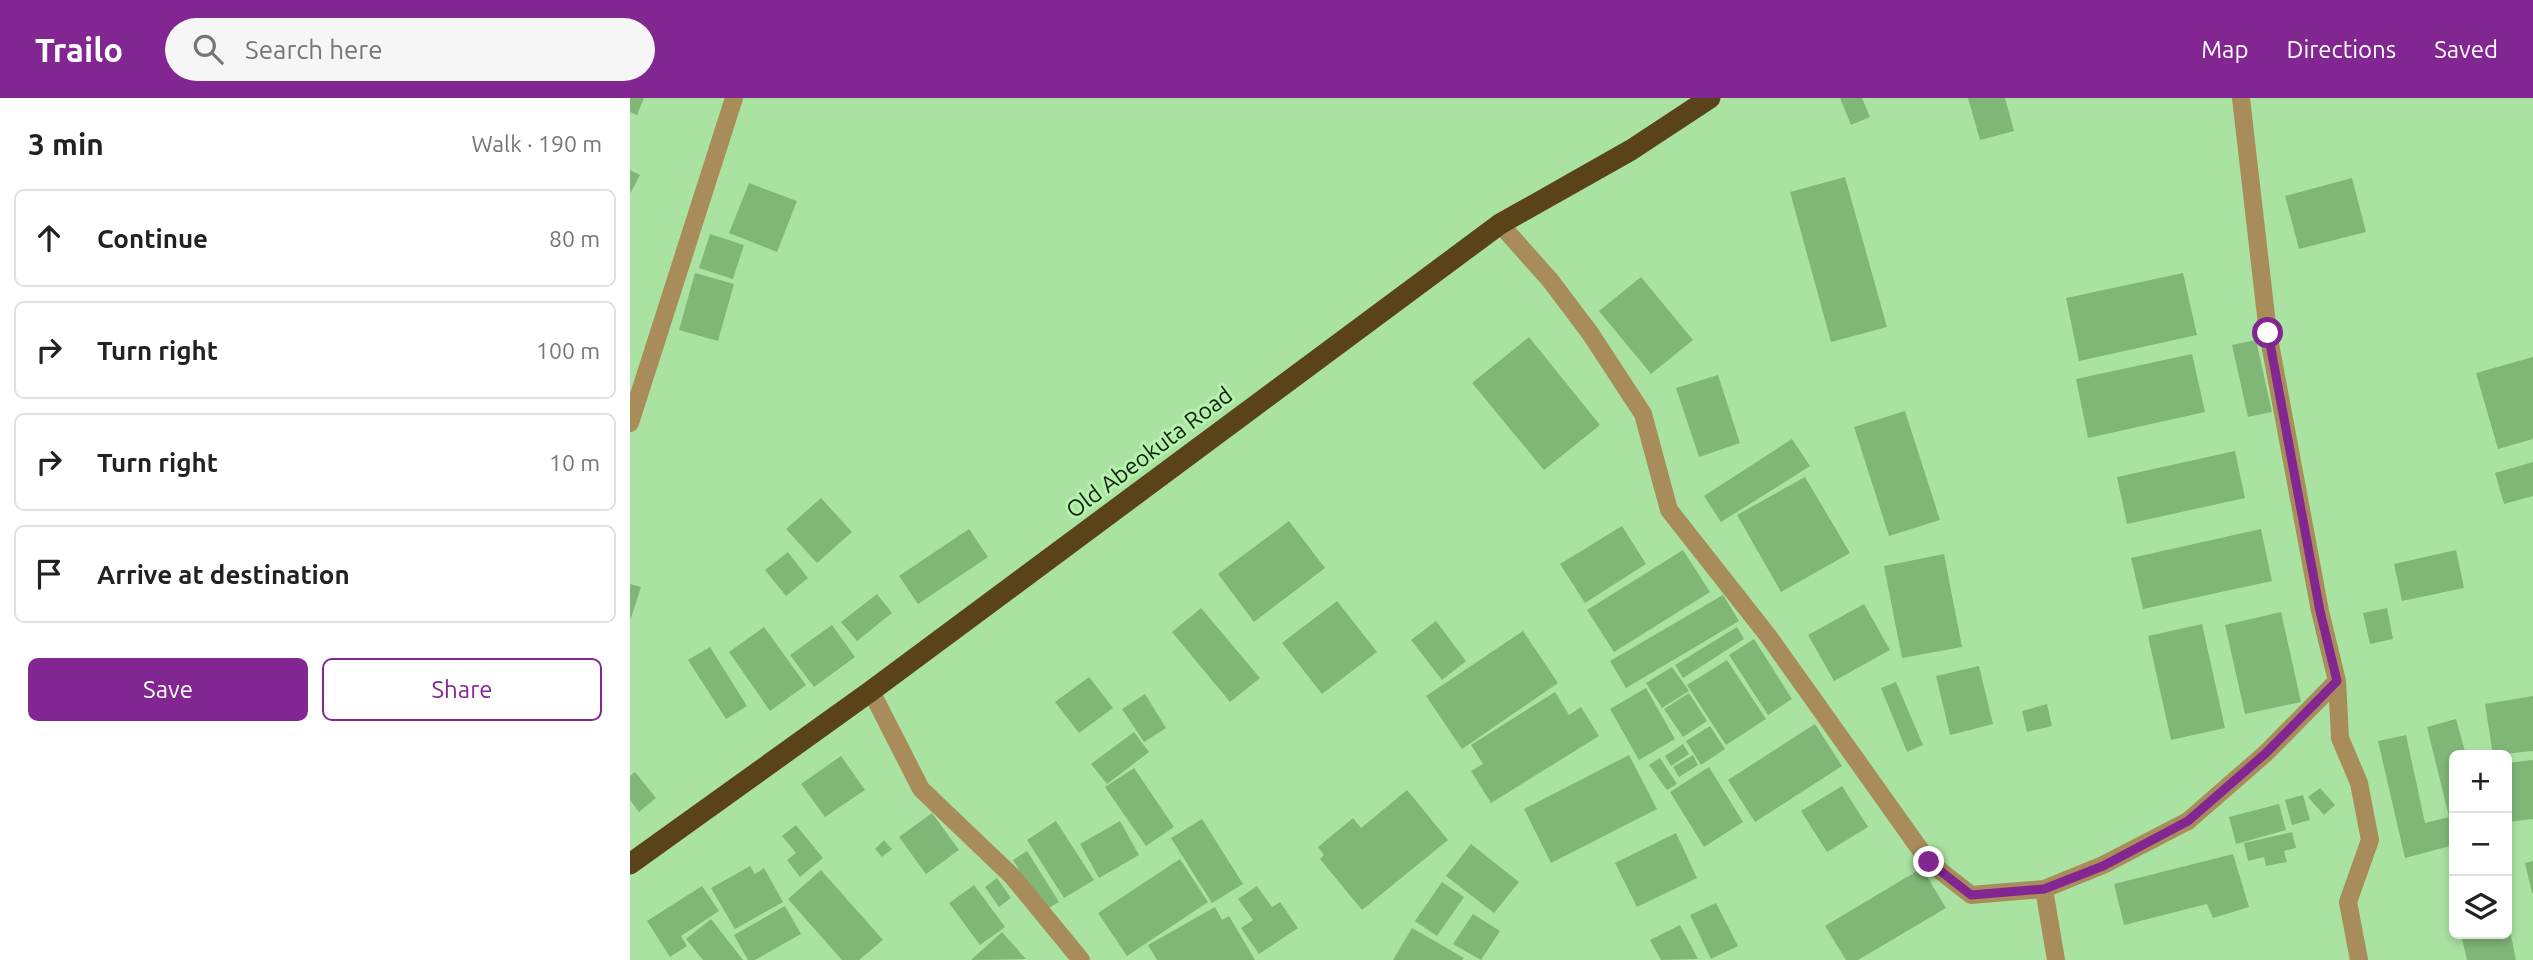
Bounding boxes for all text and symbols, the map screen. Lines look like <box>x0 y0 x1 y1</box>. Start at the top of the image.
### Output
search box <box>165 18 655 81</box>
icon: search <box>189 30 227 68</box>
text: Trailo <box>35 31 123 68</box>
text: Search here <box>245 35 383 64</box>
text: Map <box>2201 36 2248 63</box>
text: Directions <box>2286 36 2396 63</box>
text: Saved <box>2434 36 2498 63</box>
text: 3 min <box>28 127 104 161</box>
text: Walk · 190 m <box>471 131 602 156</box>
icon: ahead <box>30 219 68 257</box>
text: Continue <box>97 224 208 253</box>
text: 80 m <box>549 226 600 251</box>
route start <box>2252 317 2283 348</box>
icon: right <box>30 331 68 369</box>
text: Turn right <box>97 336 218 365</box>
text: 100 m <box>536 338 600 363</box>
street label: Old Abeokuta Road <box>1061 382 1237 522</box>
icon: right <box>30 443 68 481</box>
text: Turn right <box>97 448 218 477</box>
text: 10 m <box>549 450 600 475</box>
icon: arrive <box>30 555 68 593</box>
text: Arrive at destination <box>97 560 350 589</box>
button: Save <box>28 658 308 721</box>
button: Share <box>322 658 602 721</box>
map controls <box>2449 750 2512 939</box>
button: + <box>2449 750 2512 813</box>
button: − <box>2449 813 2512 876</box>
route end <box>1913 846 1944 877</box>
button: layers <box>2449 876 2512 939</box>

